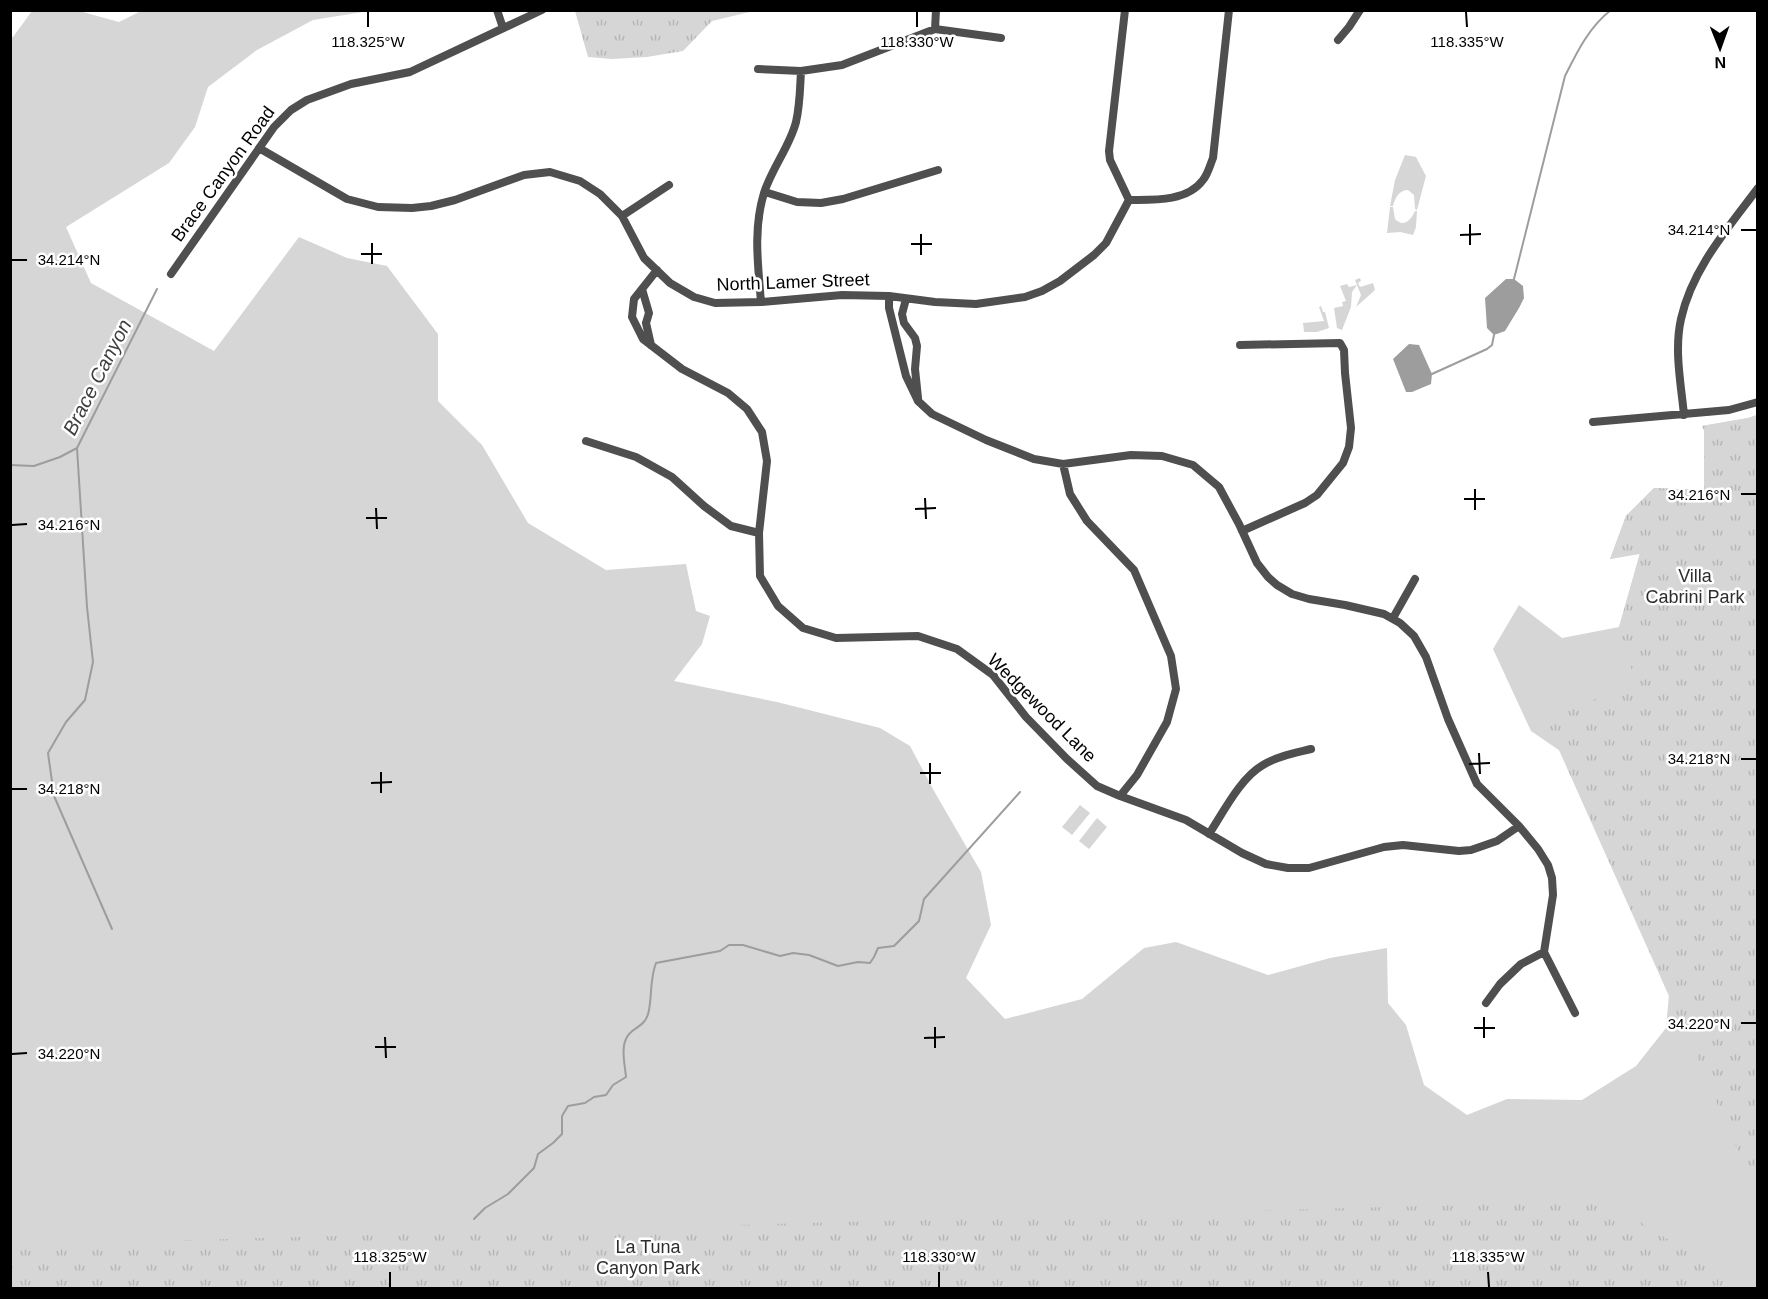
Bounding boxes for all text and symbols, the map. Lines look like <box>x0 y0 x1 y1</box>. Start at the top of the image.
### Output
north arrow <box>1690 18 1750 78</box>
text: 118.325°W <box>331 33 405 50</box>
text: 118.330°W <box>880 33 954 50</box>
text: 118.335°W <box>1430 33 1504 50</box>
text: N <box>1714 54 1726 71</box>
street label: Brace Canyon Road <box>167 103 279 245</box>
text: 34.214°N <box>1668 221 1730 238</box>
text: 34.214°N <box>38 251 100 268</box>
street label: North Lamer Street <box>716 269 870 295</box>
water label: Brace Canyon <box>58 316 136 438</box>
text: 34.216°N <box>1668 486 1730 503</box>
text: 34.216°N <box>38 516 100 533</box>
park label: Villa Cabrini Park <box>1645 566 1746 607</box>
street label: Wedgewood Lane <box>984 650 1100 766</box>
text: 34.218°N <box>1668 750 1730 767</box>
text: 34.218°N <box>38 780 100 797</box>
text: 34.220°N <box>1668 1015 1730 1032</box>
text: 34.220°N <box>38 1045 100 1062</box>
park label: La Tuna Canyon Park <box>596 1237 701 1278</box>
text: 118.325°W <box>353 1248 427 1265</box>
text: 118.330°W <box>902 1248 976 1265</box>
text: 118.335°W <box>1451 1248 1525 1265</box>

